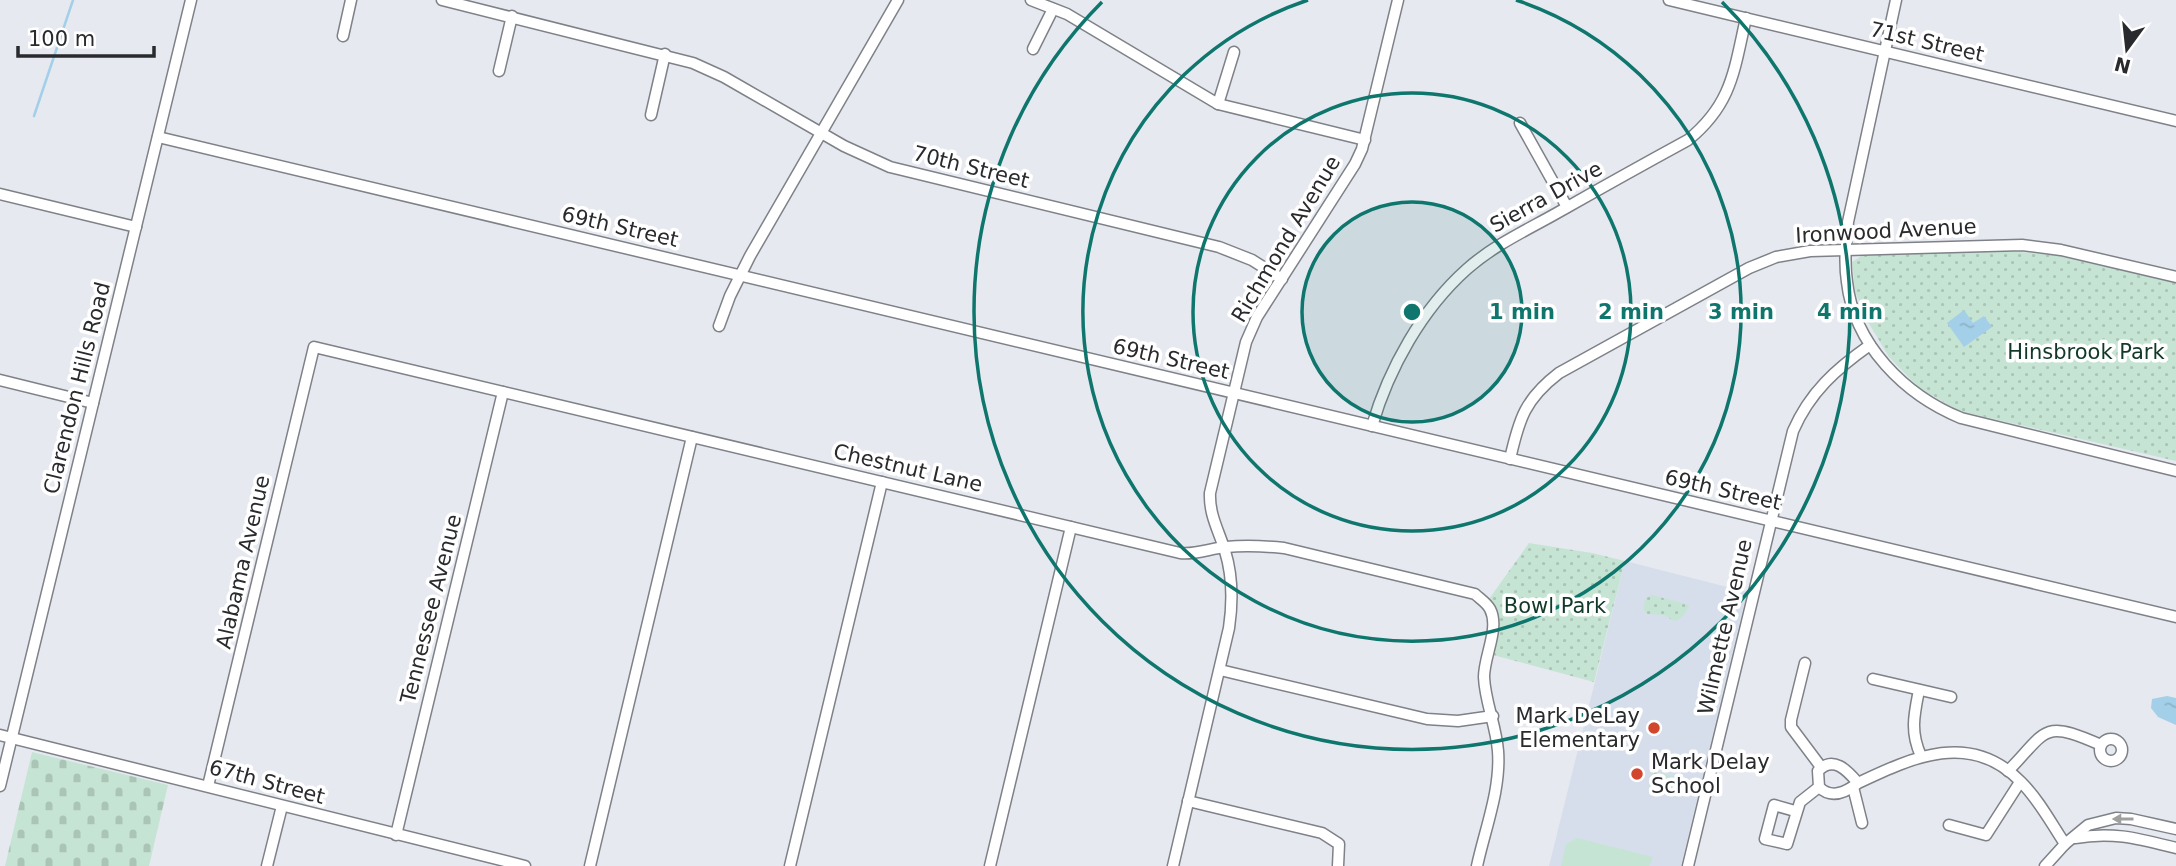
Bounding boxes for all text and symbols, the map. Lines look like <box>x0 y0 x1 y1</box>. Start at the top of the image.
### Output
scale bar <box>18 14 154 58</box>
north arrow <box>2092 14 2162 84</box>
street label: 71st Street <box>1868 17 1986 67</box>
text: 100 m <box>28 27 95 51</box>
text: N <box>2112 53 2133 78</box>
street label: 70th Street <box>910 141 1032 193</box>
street label: Richmond Avenue <box>1227 151 1345 327</box>
street label: Sierra Drive <box>1486 156 1606 238</box>
street label: 69th Street <box>559 202 681 252</box>
street label: Ironwood Avenue <box>1795 214 1977 248</box>
street label: Clarendon Hills Road <box>39 280 115 496</box>
centre of rings <box>1400 300 1424 324</box>
text: 1 min <box>1489 300 1555 324</box>
text: 2 min <box>1598 300 1664 324</box>
text: 3 min <box>1708 300 1774 324</box>
text: 4 min <box>1817 300 1883 324</box>
street label: 69th Street <box>1110 334 1232 384</box>
park label: Hinsbrook Park <box>2007 340 2165 364</box>
street label: Chestnut Lane <box>831 439 985 497</box>
street label: 69th Street <box>1662 465 1784 515</box>
street label: Alabama Avenue <box>211 473 275 651</box>
street label: Tennessee Avenue <box>396 512 466 707</box>
street label: Wilmette Avenue <box>1693 537 1757 717</box>
park label: Bowl Park <box>1504 594 1607 618</box>
place label: Mark DeLay Elementary <box>1515 704 1640 752</box>
marker: Mark DeLay Elementary <box>1646 720 1662 736</box>
place label: Mark Delay School <box>1651 750 1770 798</box>
street label: 67th Street <box>207 755 327 809</box>
marker: Mark Delay School <box>1629 766 1645 782</box>
one-way arrow <box>2112 813 2134 825</box>

